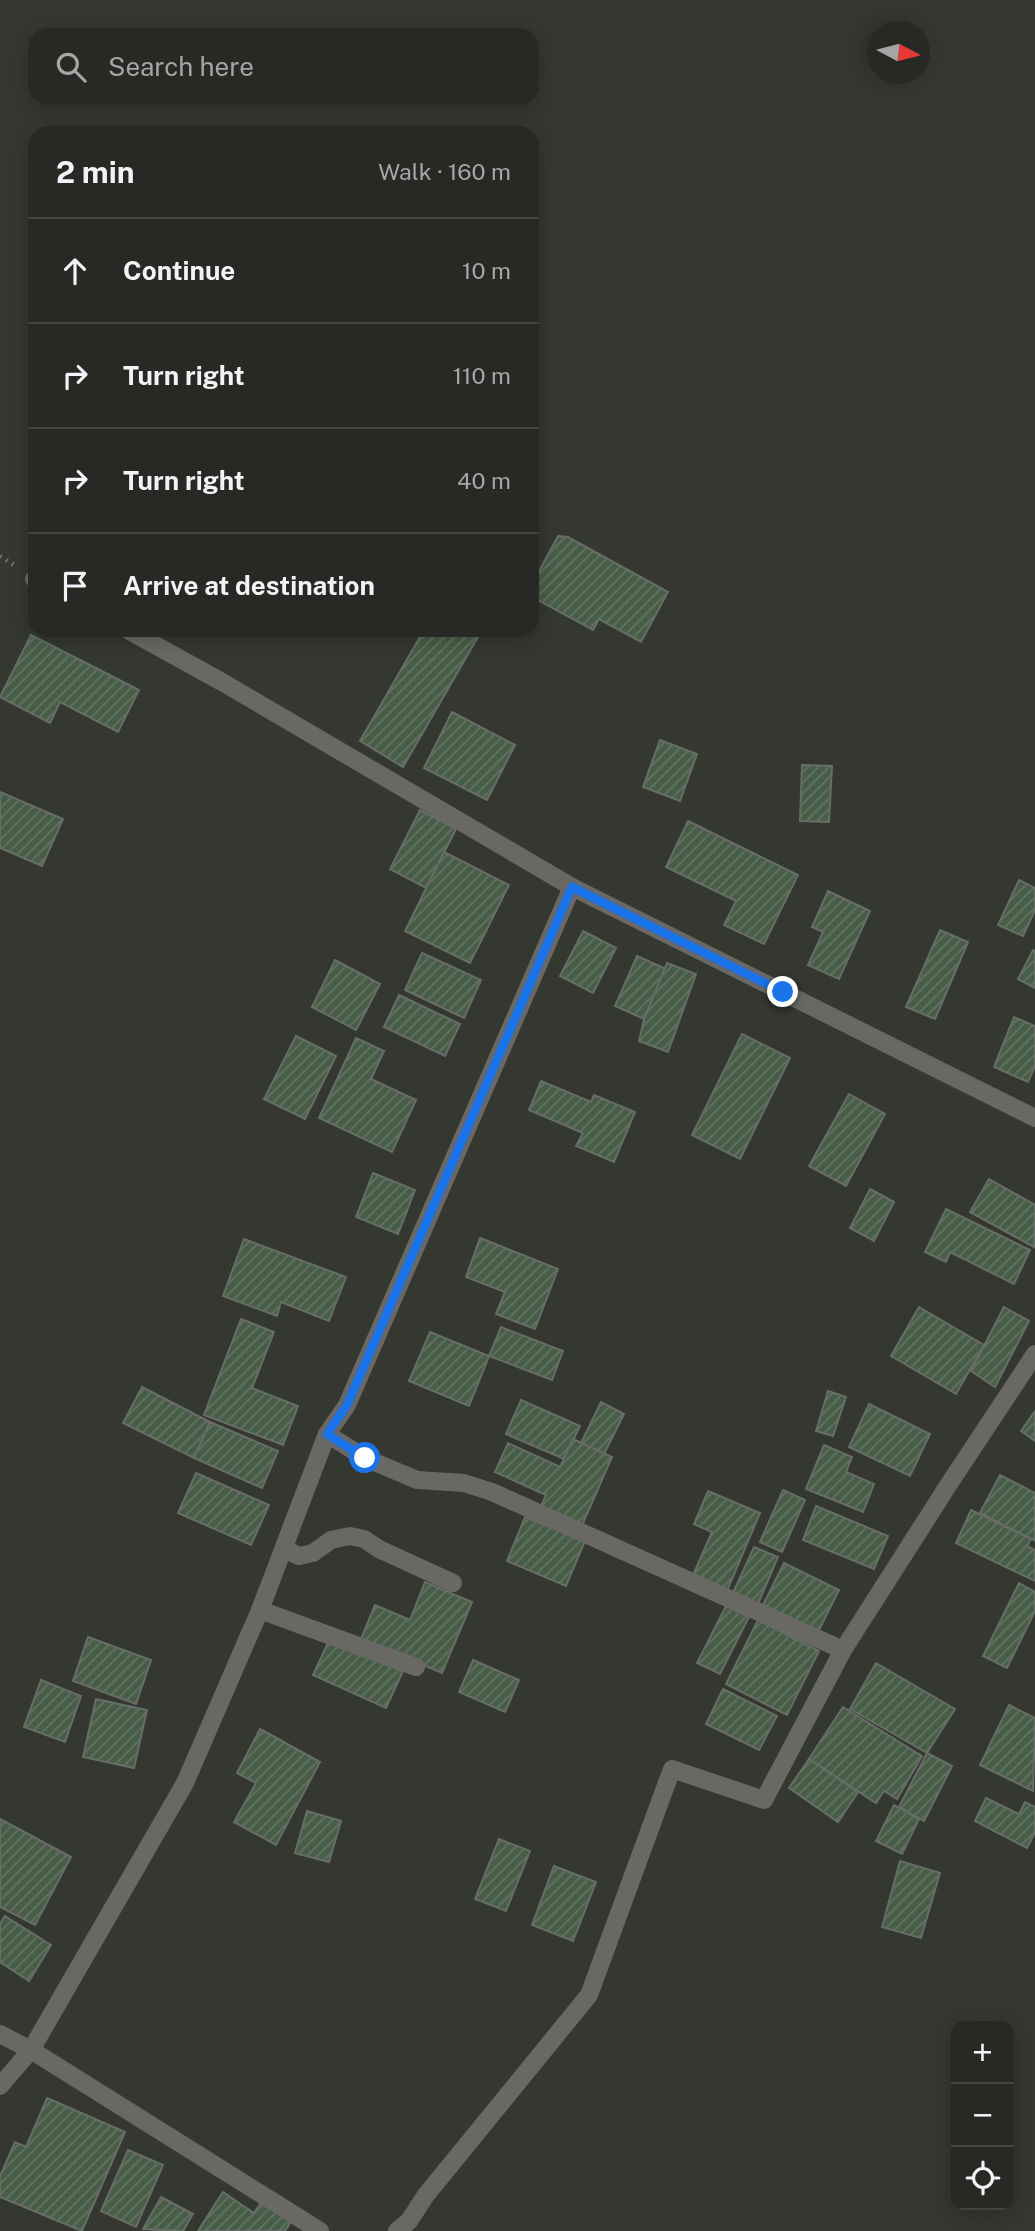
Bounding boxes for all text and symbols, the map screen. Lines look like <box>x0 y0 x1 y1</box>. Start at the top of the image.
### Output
north arrow <box>867 21 930 84</box>
search box <box>28 28 539 105</box>
icon: search <box>52 48 90 86</box>
text: Search here <box>108 51 254 82</box>
text: 2 min <box>56 154 135 190</box>
text: Walk · 160 m <box>378 158 511 185</box>
icon: ahead <box>56 252 94 290</box>
text: Continue <box>123 255 235 286</box>
text: 10 m <box>462 257 511 284</box>
icon: right <box>56 357 94 395</box>
text: Turn right <box>123 360 245 391</box>
text: 110 m <box>453 362 511 389</box>
icon: right <box>56 462 94 500</box>
text: Turn right <box>123 465 245 496</box>
text: 40 m <box>457 467 511 494</box>
icon: arrive <box>56 567 94 605</box>
text: Arrive at destination <box>123 570 375 601</box>
route end <box>767 976 798 1007</box>
route start <box>349 1442 380 1473</box>
map controls <box>951 2021 1014 2210</box>
button: + <box>951 2021 1014 2084</box>
button: − <box>951 2084 1014 2147</box>
button: locate <box>951 2147 1014 2210</box>

